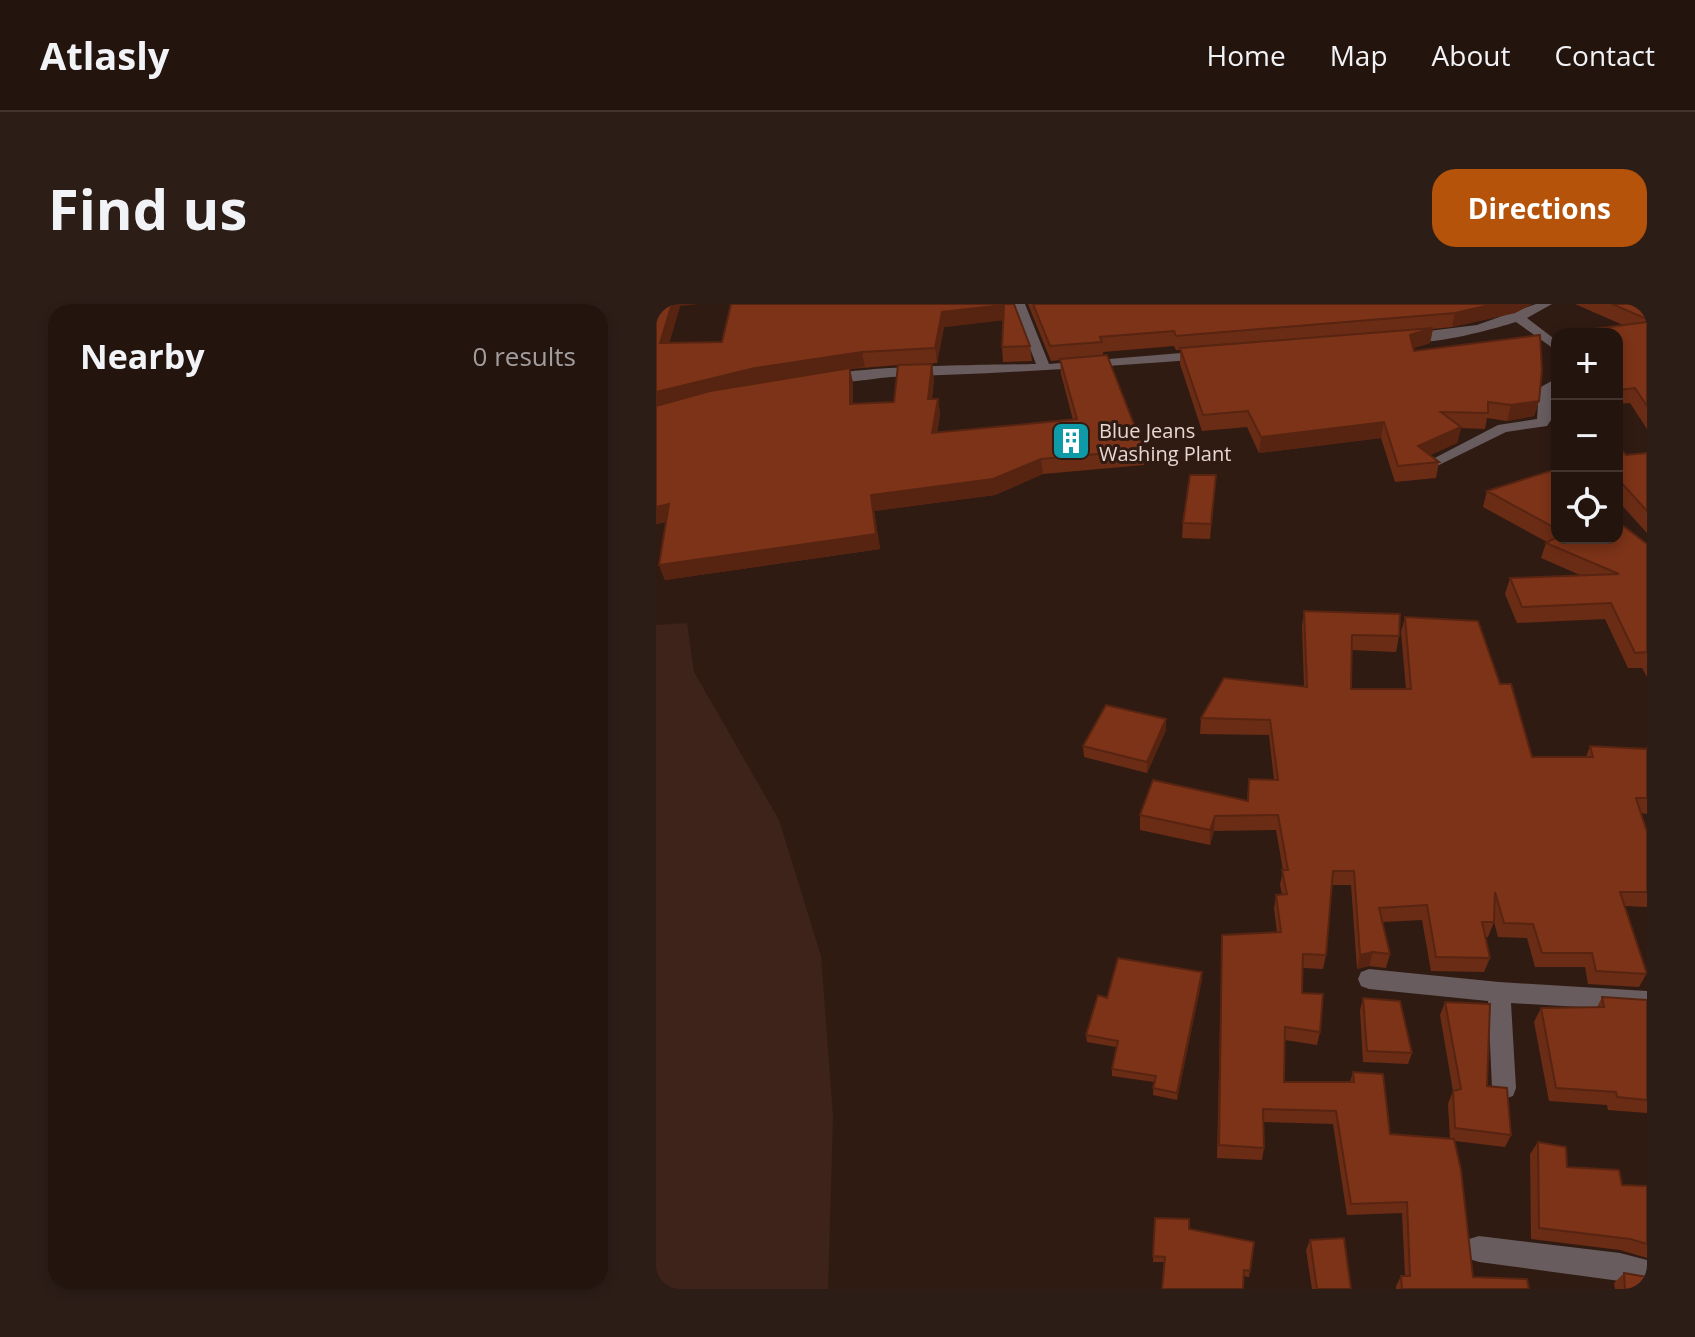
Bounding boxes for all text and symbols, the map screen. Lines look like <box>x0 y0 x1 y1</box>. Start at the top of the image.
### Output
text: Atlasly <box>40 29 169 81</box>
text: Home <box>1207 36 1286 74</box>
text: Map <box>1330 36 1388 74</box>
text: About <box>1432 36 1510 74</box>
text: Contact <box>1554 36 1655 74</box>
button: Directions <box>1432 169 1647 247</box>
text: Find us <box>48 170 247 246</box>
map controls <box>1551 328 1623 544</box>
button: + <box>1551 328 1623 400</box>
text: Nearby <box>80 333 205 379</box>
text: 0 results <box>473 338 576 374</box>
button: − <box>1551 400 1623 472</box>
place label: Blue Jeans Washing Plant <box>1099 417 1231 467</box>
building icon: Blue Jeans Washing Plant <box>1050 420 1092 462</box>
button: locate <box>1551 472 1623 544</box>

